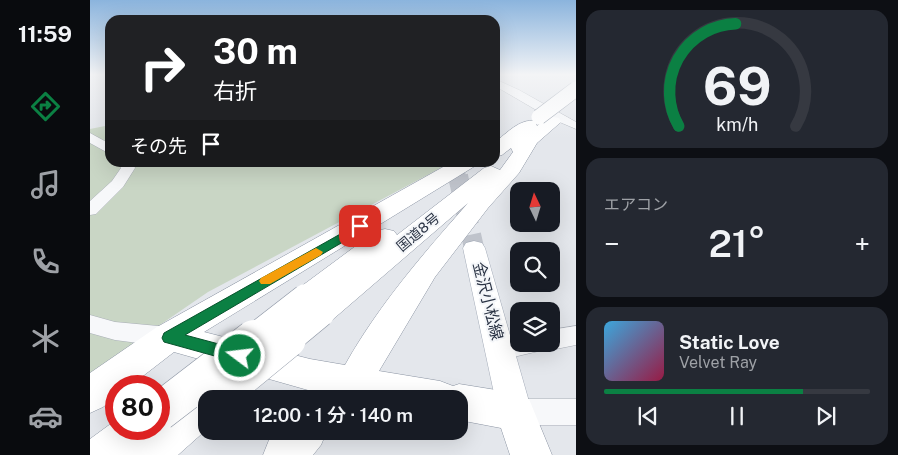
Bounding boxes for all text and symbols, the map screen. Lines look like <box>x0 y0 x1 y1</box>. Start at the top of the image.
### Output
text: 11:59 <box>18 21 72 47</box>
text: 30 m <box>213 31 298 72</box>
icon: right <box>130 35 195 100</box>
text: 69 <box>703 56 771 117</box>
text: 右折 <box>213 78 257 104</box>
icon: directions <box>28 89 63 124</box>
text: km/h <box>716 114 758 135</box>
icon: arrive <box>197 130 225 158</box>
text: その先 <box>130 135 187 157</box>
icon: music <box>28 167 63 202</box>
north arrow <box>510 182 560 232</box>
map controls <box>510 182 560 352</box>
text: エアコン <box>604 195 668 214</box>
pin <box>339 205 381 247</box>
street label: 国道8号 <box>393 209 443 255</box>
icon: arrive <box>346 212 374 240</box>
text: 21° <box>708 221 766 266</box>
text: − <box>604 227 620 260</box>
text: + <box>854 227 870 260</box>
button: search <box>510 242 560 292</box>
icon: phone <box>28 244 63 279</box>
street label: 金沢小松線 <box>469 260 507 342</box>
button: layers <box>510 302 560 352</box>
icon: climate <box>28 321 63 356</box>
position arrow <box>213 329 265 381</box>
text: Static Love <box>679 331 780 353</box>
text: Velvet Ray <box>679 353 757 372</box>
speed limit sign: 80 <box>105 375 170 440</box>
icon: car <box>28 399 63 434</box>
icon: previous <box>634 402 662 430</box>
icon: pause <box>723 402 751 430</box>
icon: next <box>812 402 840 430</box>
text: 12:00 · 1 分 · 140 m <box>253 404 413 426</box>

